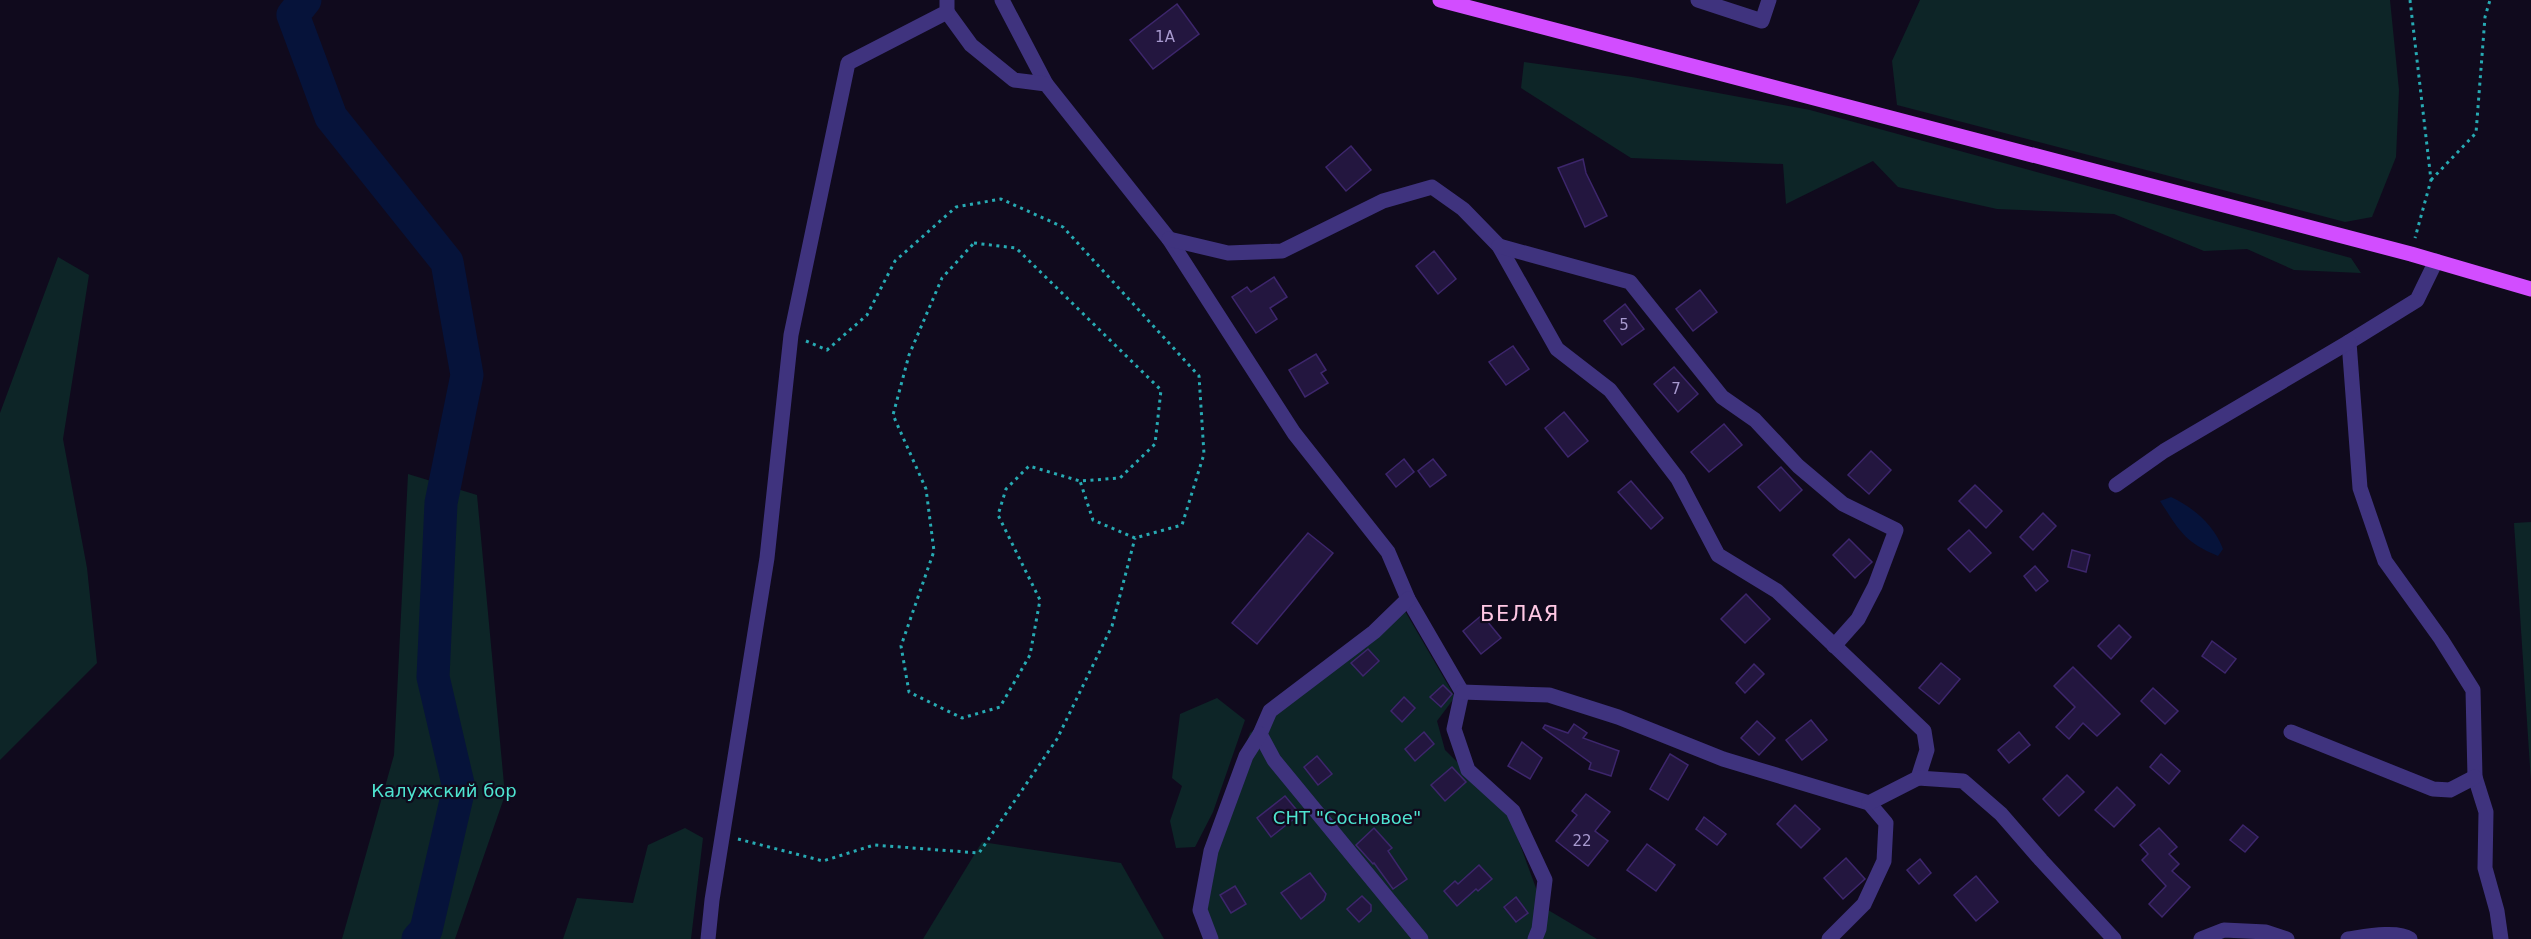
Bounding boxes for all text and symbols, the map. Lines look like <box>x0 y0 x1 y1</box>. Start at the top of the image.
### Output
house number: 1А <box>1155 28 1176 46</box>
house number: 5 <box>1619 316 1629 334</box>
house number: 7 <box>1671 380 1681 398</box>
district label: БЕЛАЯ <box>1480 602 1560 626</box>
park label: Калужский бор <box>371 780 517 801</box>
park label: СНТ "Сосновое" <box>1273 807 1421 828</box>
house number: 22 <box>1572 832 1592 850</box>

